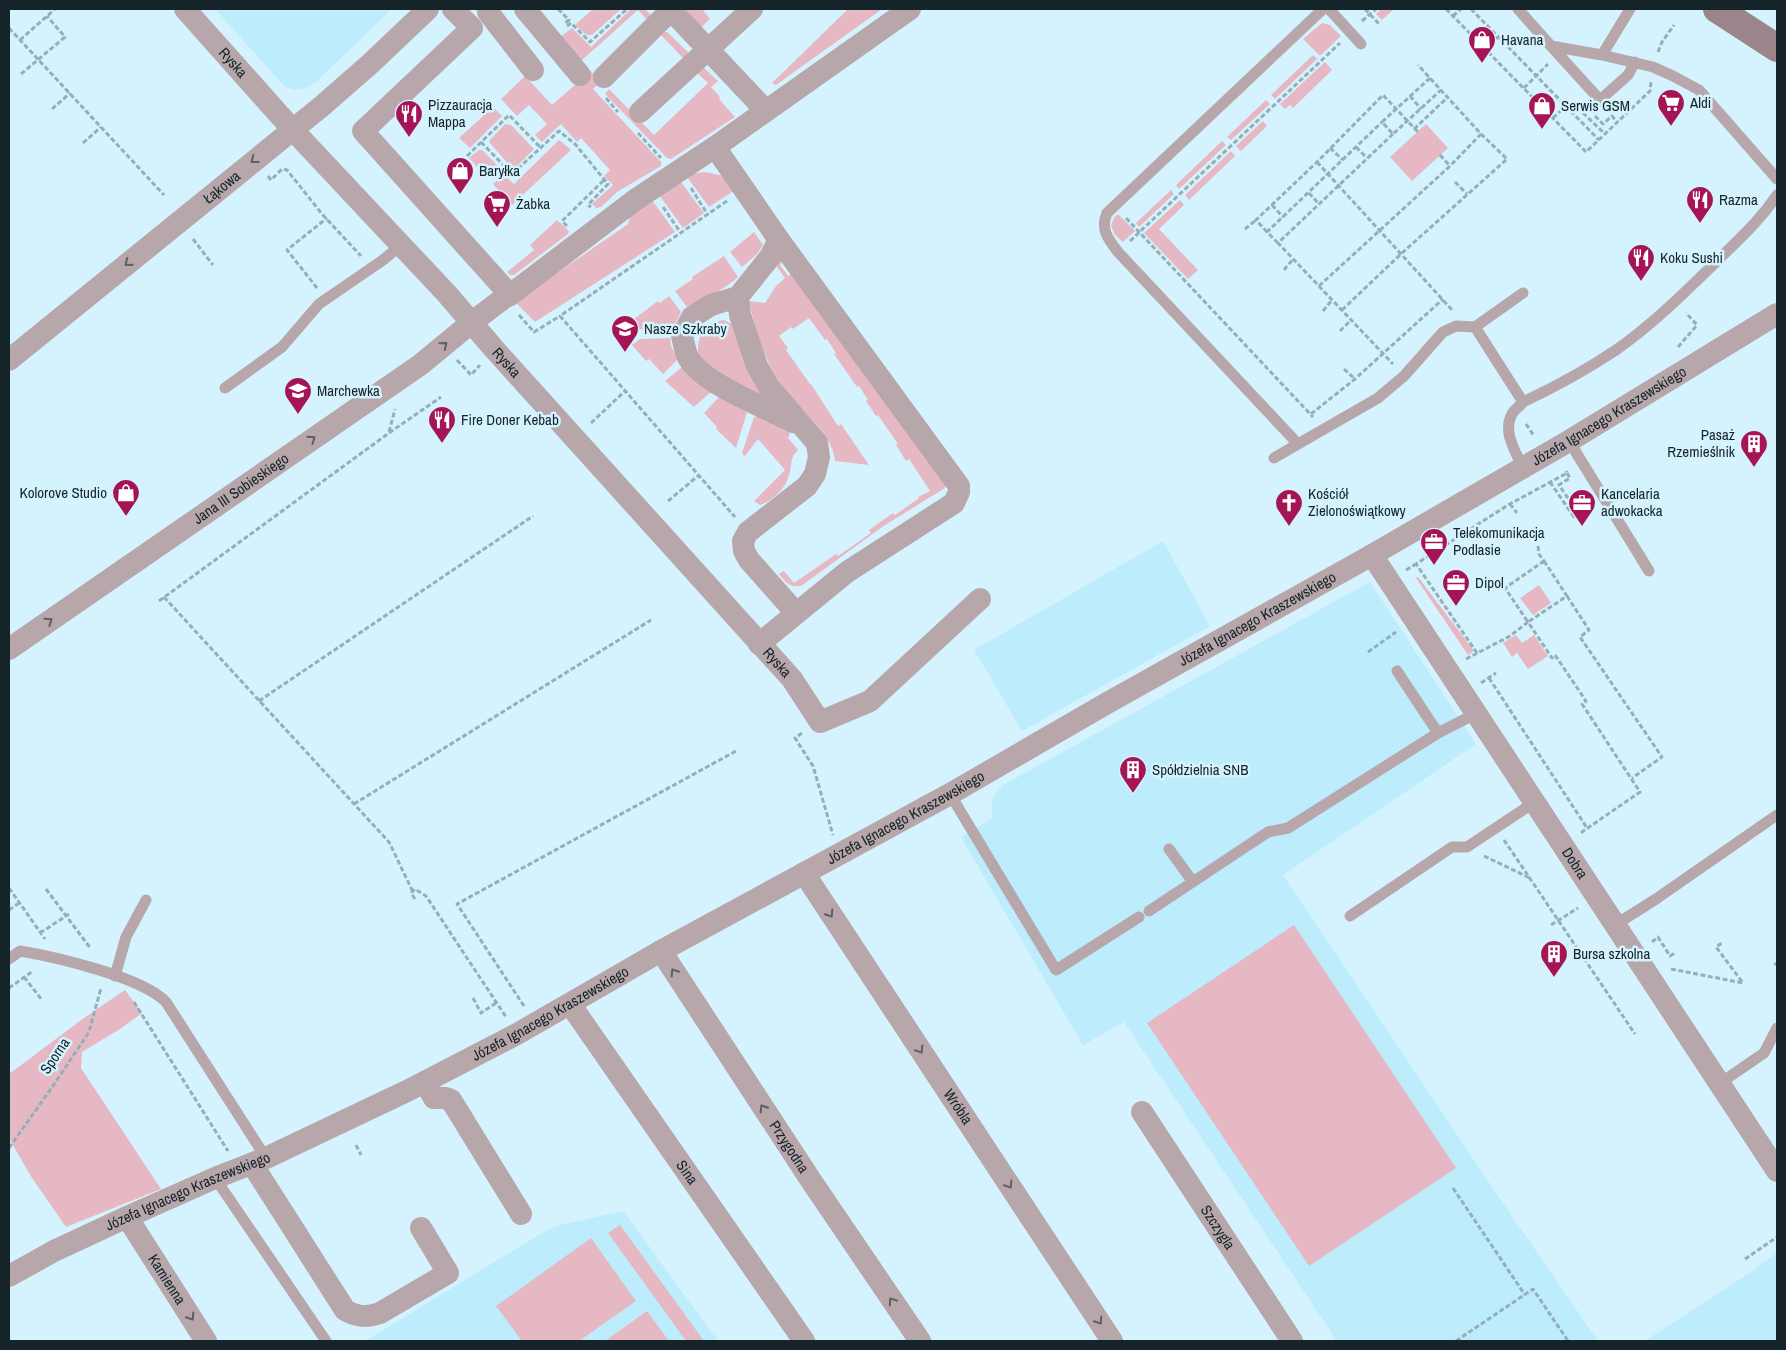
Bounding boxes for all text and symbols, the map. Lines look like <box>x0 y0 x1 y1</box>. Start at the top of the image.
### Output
shop icon: Havana <box>1467 25 1497 64</box>
place label: Havana <box>1501 29 1544 50</box>
street label: Ryska <box>214 43 253 82</box>
supermarket icon: Aldi <box>1656 88 1686 127</box>
shop icon: Serwis GSM <box>1527 91 1557 130</box>
place label: Aldi <box>1689 92 1711 113</box>
place label: Pizzauracja Mappa <box>428 94 492 132</box>
place label: Serwis GSM <box>1561 95 1630 116</box>
restaurant icon: Pizzauracja Mappa <box>394 99 424 138</box>
one-way arrow <box>251 155 260 163</box>
shop icon: Baryłka <box>445 156 475 195</box>
place label: Baryłka <box>479 160 520 181</box>
street label: Łąkowa <box>198 165 245 208</box>
restaurant icon: Razma <box>1685 185 1715 224</box>
supermarket icon: Żabka <box>482 189 512 228</box>
place label: Razma <box>1719 189 1758 210</box>
place label: Żabka <box>516 193 550 214</box>
restaurant icon: Koku Sushi <box>1626 243 1656 282</box>
place label: Koku Sushi <box>1660 247 1723 268</box>
one-way arrow <box>125 257 134 265</box>
school or university icon: Nasze Szkraby <box>610 314 640 353</box>
place label: Nasze Szkraby <box>644 318 728 339</box>
one-way arrow <box>438 342 447 350</box>
street label: Ryska <box>488 343 526 382</box>
street label: Józefa Ignacego Kraszewskiego <box>1528 361 1690 470</box>
school or university icon: Marchewka <box>283 376 313 415</box>
place label: Marchewka <box>317 380 380 401</box>
restaurant icon: Fire Doner Kebab <box>427 405 457 444</box>
place label: Fire Doner Kebab <box>461 409 559 430</box>
place label: Pasaż Rzemieślnik <box>1667 424 1736 462</box>
building icon: Pasaż Rzemieślnik <box>1739 429 1769 468</box>
one-way arrow <box>306 436 316 445</box>
street label: Jana III Sobieskiego <box>189 448 293 529</box>
shop icon: Kolorove Studio <box>111 478 141 517</box>
place label: Kolorove Studio <box>19 482 107 503</box>
place label: Kościół Zielonoświątkowy <box>1308 483 1407 521</box>
place label: Kancelaria adwokacka <box>1601 483 1663 521</box>
church icon: Kościół Zielonoświątkowy <box>1274 488 1304 527</box>
office icon: Kancelaria adwokacka <box>1567 488 1597 527</box>
place label: Telekomunikacja Podlasie <box>1453 522 1545 560</box>
office icon: Telekomunikacja Podlasie <box>1419 527 1449 566</box>
street label: Józefa Ignacego Kraszewskiego <box>1175 566 1340 671</box>
office icon: Dipol <box>1441 568 1471 607</box>
place label: Dipol <box>1475 572 1504 593</box>
one-way arrow <box>43 618 53 627</box>
street label: Ryska <box>758 642 797 682</box>
building icon: Spółdzielnia SNB <box>1118 755 1148 794</box>
place label: Spółdzielnia SNB <box>1152 759 1248 780</box>
street label: Józefa Ignacego Kraszewskiego <box>823 765 988 869</box>
street label: Dobra <box>1557 843 1593 883</box>
one-way arrow <box>824 909 834 918</box>
building icon: Bursa szkolna <box>1539 939 1569 978</box>
place label: Bursa szkolna <box>1573 943 1650 964</box>
street label: Józefa Ignacego Kraszewskiego <box>468 961 633 1066</box>
one-way arrow <box>671 968 681 977</box>
street label: Sporna <box>35 1033 74 1078</box>
one-way arrow <box>914 1044 923 1053</box>
street label: Wróbla <box>939 1085 978 1129</box>
one-way arrow <box>760 1104 769 1113</box>
street label: Przygodna <box>765 1116 814 1177</box>
street label: Józefa Ignacego Kraszewskiego <box>102 1146 274 1236</box>
street label: Sina <box>671 1156 703 1189</box>
one-way arrow <box>1003 1180 1013 1189</box>
street label: Szczygla <box>1196 1201 1240 1254</box>
street label: Kamienna <box>143 1250 191 1309</box>
one-way arrow <box>889 1297 898 1307</box>
one-way arrow <box>185 1312 194 1321</box>
one-way arrow <box>1093 1315 1102 1325</box>

